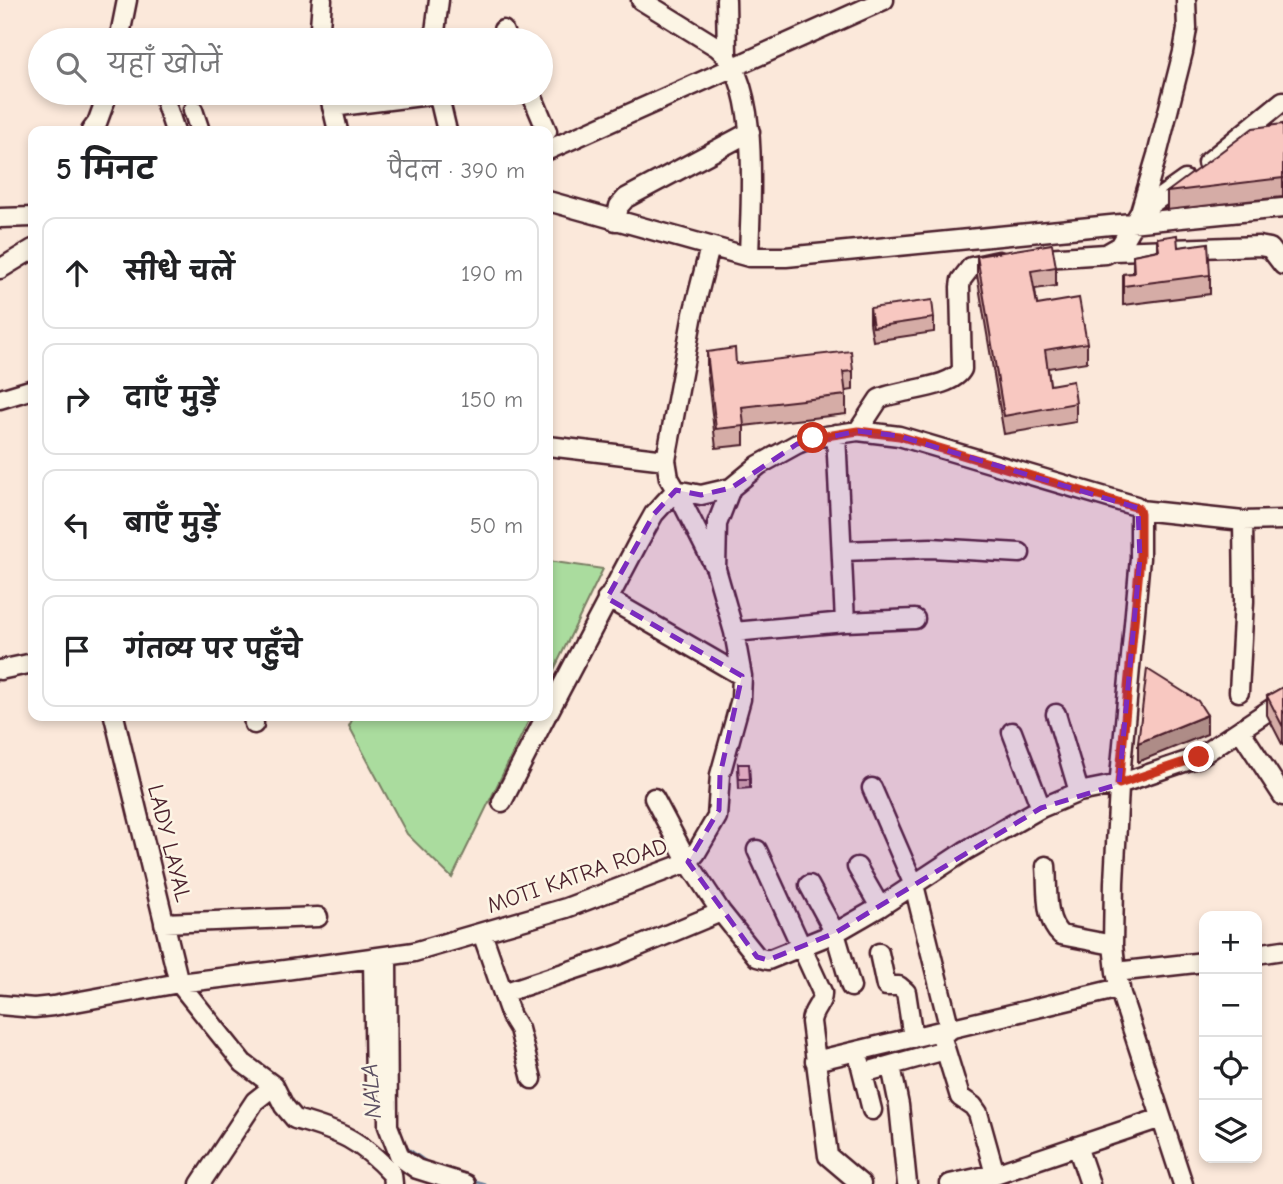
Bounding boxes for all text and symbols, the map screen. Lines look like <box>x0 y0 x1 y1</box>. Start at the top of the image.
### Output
search box <box>28 28 553 105</box>
icon: search <box>52 48 90 86</box>
text: यहाँ खोजें <box>108 50 222 80</box>
text: 5 मिनट <box>56 152 155 187</box>
text: पैदल · 390 m <box>388 157 525 184</box>
icon: ahead <box>58 254 96 292</box>
text: सीधे चलें <box>125 257 234 287</box>
text: 190 m <box>461 260 523 287</box>
icon: right <box>58 380 96 418</box>
text: दाएँ मुड़ें <box>125 383 218 413</box>
text: 150 m <box>461 386 523 413</box>
route start <box>797 422 828 453</box>
icon: left <box>58 506 96 544</box>
text: बाएँ मुड़ें <box>125 509 219 539</box>
text: 50 m <box>470 512 523 539</box>
icon: arrive <box>58 632 96 670</box>
text: गंतव्य पर पहुँचे <box>125 635 302 665</box>
route end <box>1183 741 1214 772</box>
street label: LADY LAYAL <box>142 782 197 905</box>
street label: MOTI KATRA ROAD <box>483 832 671 919</box>
map controls <box>1199 911 1262 1163</box>
button: + <box>1199 911 1262 974</box>
button: − <box>1199 974 1262 1037</box>
button: locate <box>1199 1037 1262 1100</box>
water label: NALA <box>355 1062 387 1120</box>
button: layers <box>1199 1100 1262 1163</box>

